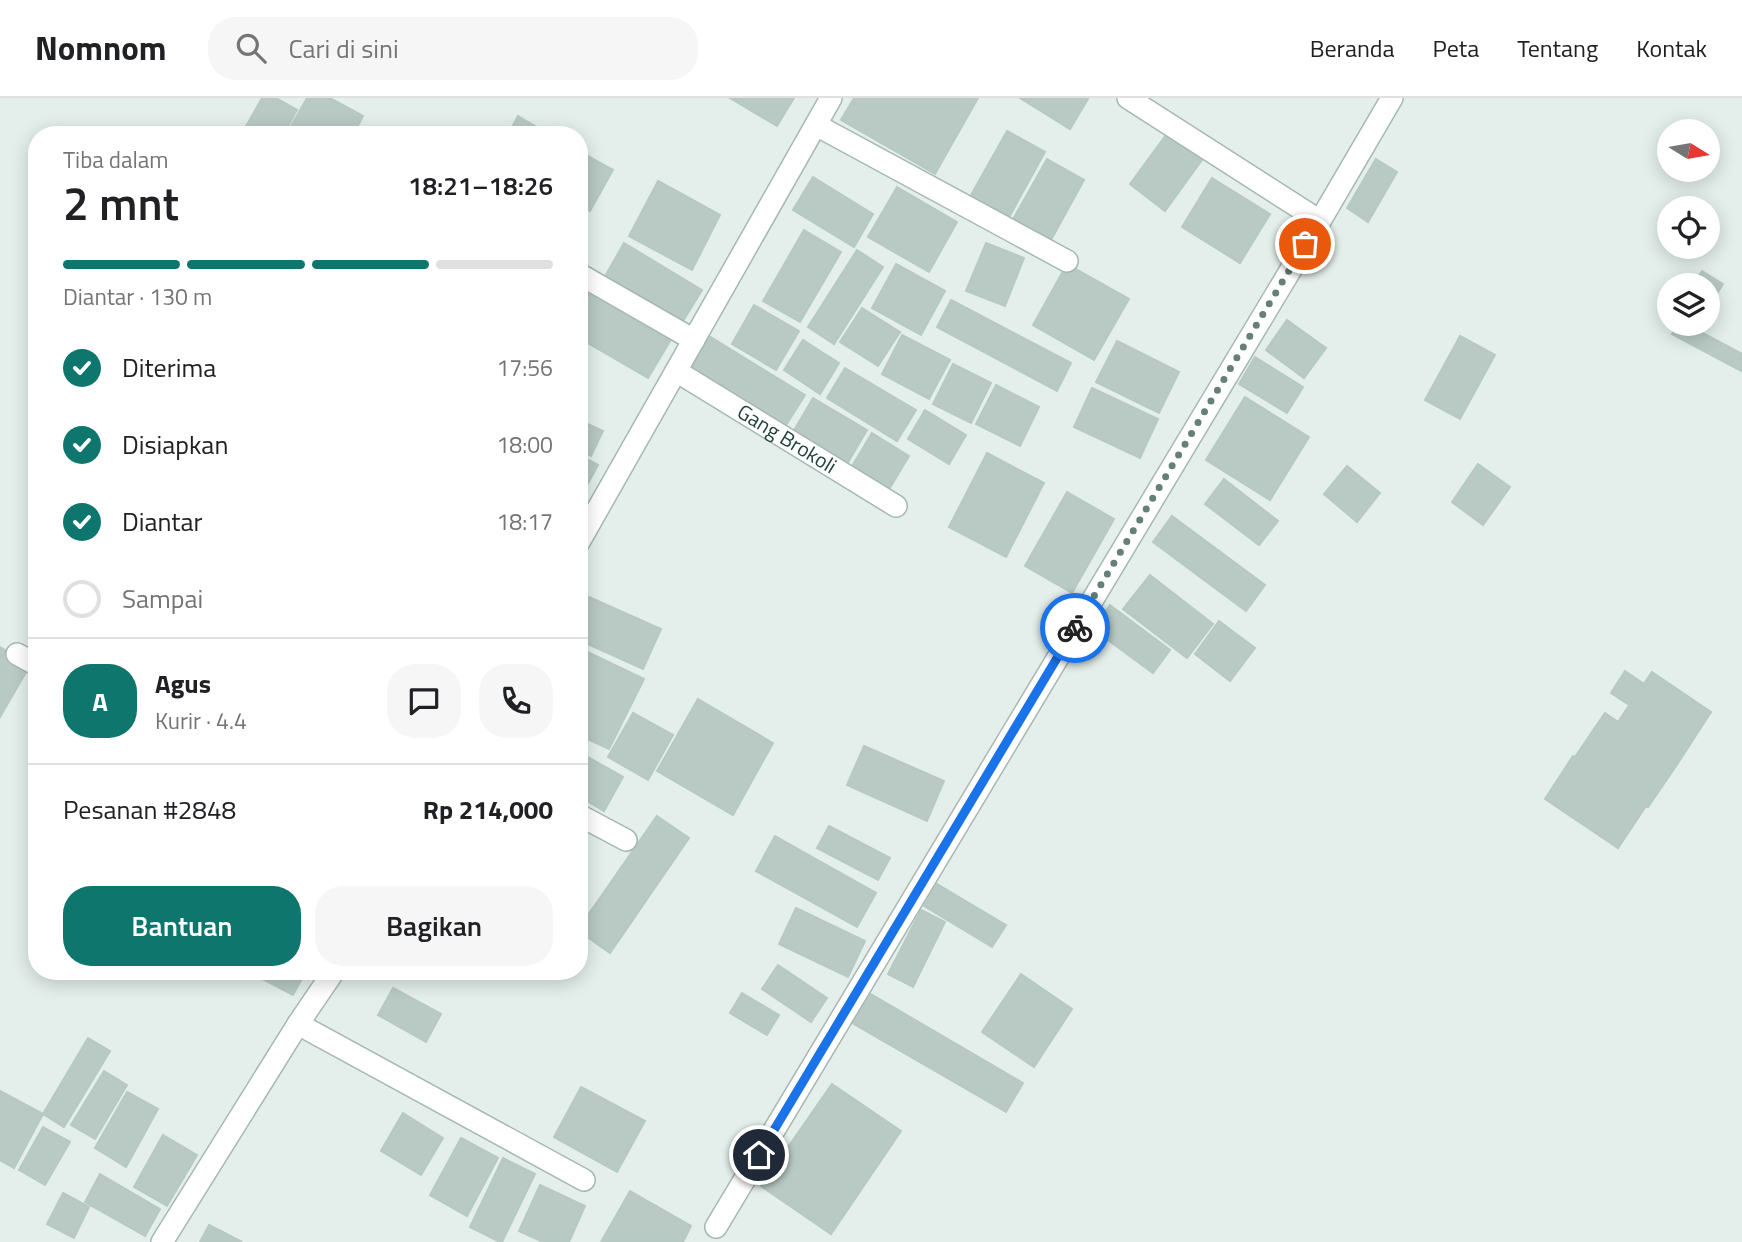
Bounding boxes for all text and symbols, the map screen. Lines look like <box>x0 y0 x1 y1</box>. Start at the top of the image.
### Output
search box <box>208 17 698 80</box>
text: Nomnom <box>35 23 166 73</box>
icon: search <box>232 29 270 67</box>
text: Cari di sini <box>288 29 399 68</box>
text: Beranda <box>1310 30 1395 66</box>
text: Peta <box>1433 30 1479 66</box>
text: Tentang <box>1517 30 1598 66</box>
text: Kontak <box>1636 30 1707 66</box>
north arrow <box>1657 119 1720 182</box>
map controls <box>1657 119 1720 336</box>
text: Tiba dalam <box>63 142 169 177</box>
text: 18:21–18:26 <box>408 166 553 205</box>
text: 2 mnt <box>63 168 179 238</box>
button: locate <box>1657 196 1720 259</box>
pin <box>1275 214 1335 274</box>
icon: bag <box>1286 225 1324 263</box>
button: layers <box>1657 273 1720 336</box>
text: Diantar · 130 m <box>63 279 212 314</box>
text: Diterima <box>122 348 216 387</box>
icon: check <box>63 349 101 387</box>
text: 17:56 <box>496 350 553 385</box>
street label: Gang Brokoli <box>731 395 843 481</box>
text: Disiapkan <box>122 425 228 464</box>
icon: check <box>63 426 101 464</box>
text: 18:00 <box>496 427 553 462</box>
text: Diantar <box>122 502 203 541</box>
icon: check <box>63 503 101 541</box>
text: 18:17 <box>496 504 553 539</box>
text: Sampai <box>122 579 203 618</box>
courier <box>1040 593 1110 663</box>
icon: bike <box>1056 609 1094 647</box>
text: Agus <box>155 664 211 703</box>
button: chat <box>387 664 461 738</box>
button: phone <box>479 664 553 738</box>
text: A <box>92 682 108 721</box>
text: Kurir · 4.4 <box>155 703 247 738</box>
text: Pesanan #2848 <box>63 790 236 829</box>
text: Rp 214,000 <box>423 790 553 829</box>
button: Bantuan <box>63 886 301 966</box>
button: Bagikan <box>315 886 553 966</box>
pin <box>729 1125 789 1185</box>
icon: home <box>740 1136 778 1174</box>

